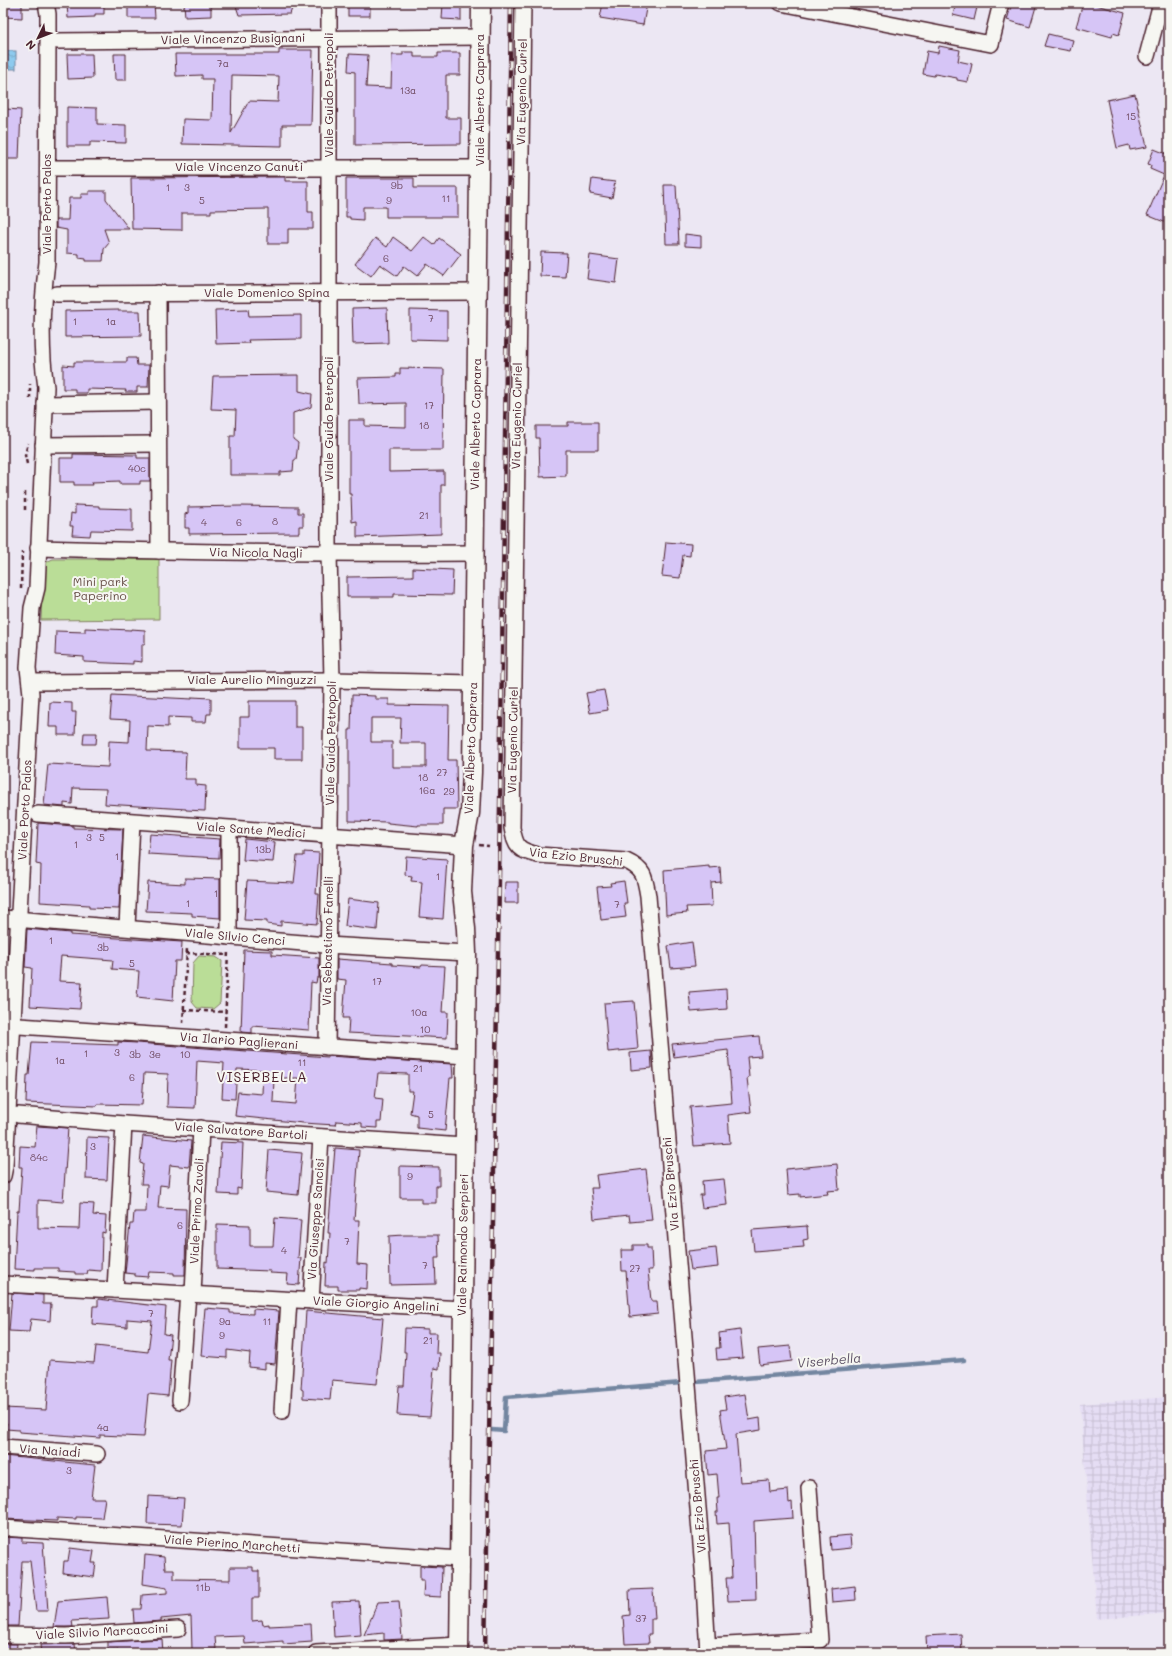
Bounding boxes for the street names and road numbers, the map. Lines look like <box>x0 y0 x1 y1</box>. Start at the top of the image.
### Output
street label: Viale Vincenzo Busignani <box>160 29 306 47</box>
street label: Viale Guido Petropoli <box>320 32 336 158</box>
street label: Viale Alberto Caprara <box>471 34 487 166</box>
street label: Via Eugenio Curiel <box>512 38 530 146</box>
street label: Viale Porto Palos <box>38 154 54 254</box>
street label: Viale Vincenzo Canuti <box>175 158 303 174</box>
street label: Viale Domenico Spina <box>204 284 330 300</box>
street label: Viale Guido Petropoli <box>320 356 336 482</box>
street label: Viale Alberto Caprara <box>466 358 484 490</box>
street label: Via Eugenio Curiel <box>507 362 525 470</box>
street label: Via Nicola Nagli <box>209 543 303 561</box>
street label: Viale Aurelio Minguzzi <box>187 671 317 687</box>
street label: Viale Guido Petropoli <box>321 680 339 806</box>
street label: Viale Alberto Caprara <box>460 682 480 814</box>
street label: Via Eugenio Curiel <box>503 686 521 794</box>
street label: Viale Porto Palos <box>13 759 35 861</box>
street label: Viale Sante Medici <box>196 817 306 841</box>
street label: Via Ezio Bruschi <box>528 843 624 869</box>
street label: Via Sebastiano Fanelli <box>318 876 336 1006</box>
street label: Viale Silvio Cenci <box>184 924 286 948</box>
street label: Via Ilario Paglierani <box>179 1028 299 1052</box>
street label: Viale Salvatore Bartoli <box>174 1117 308 1143</box>
street label: Via Ezio Bruschi <box>658 1136 682 1232</box>
street label: Viale Primo Zavoli <box>185 1157 207 1264</box>
street label: Via Giuseppe Sancisi <box>303 1157 327 1280</box>
street label: Viale Raimondo Serpieri <box>453 1174 471 1316</box>
street label: Viale Giorgio Angelini <box>312 1292 440 1314</box>
street label: Via Naiadi <box>19 1440 81 1460</box>
street label: Via Ezio Bruschi <box>685 1458 709 1554</box>
street label: Viale Pierino Marchetti <box>163 1530 301 1556</box>
street label: Viale Silvio Marcaccini <box>35 1620 169 1642</box>

